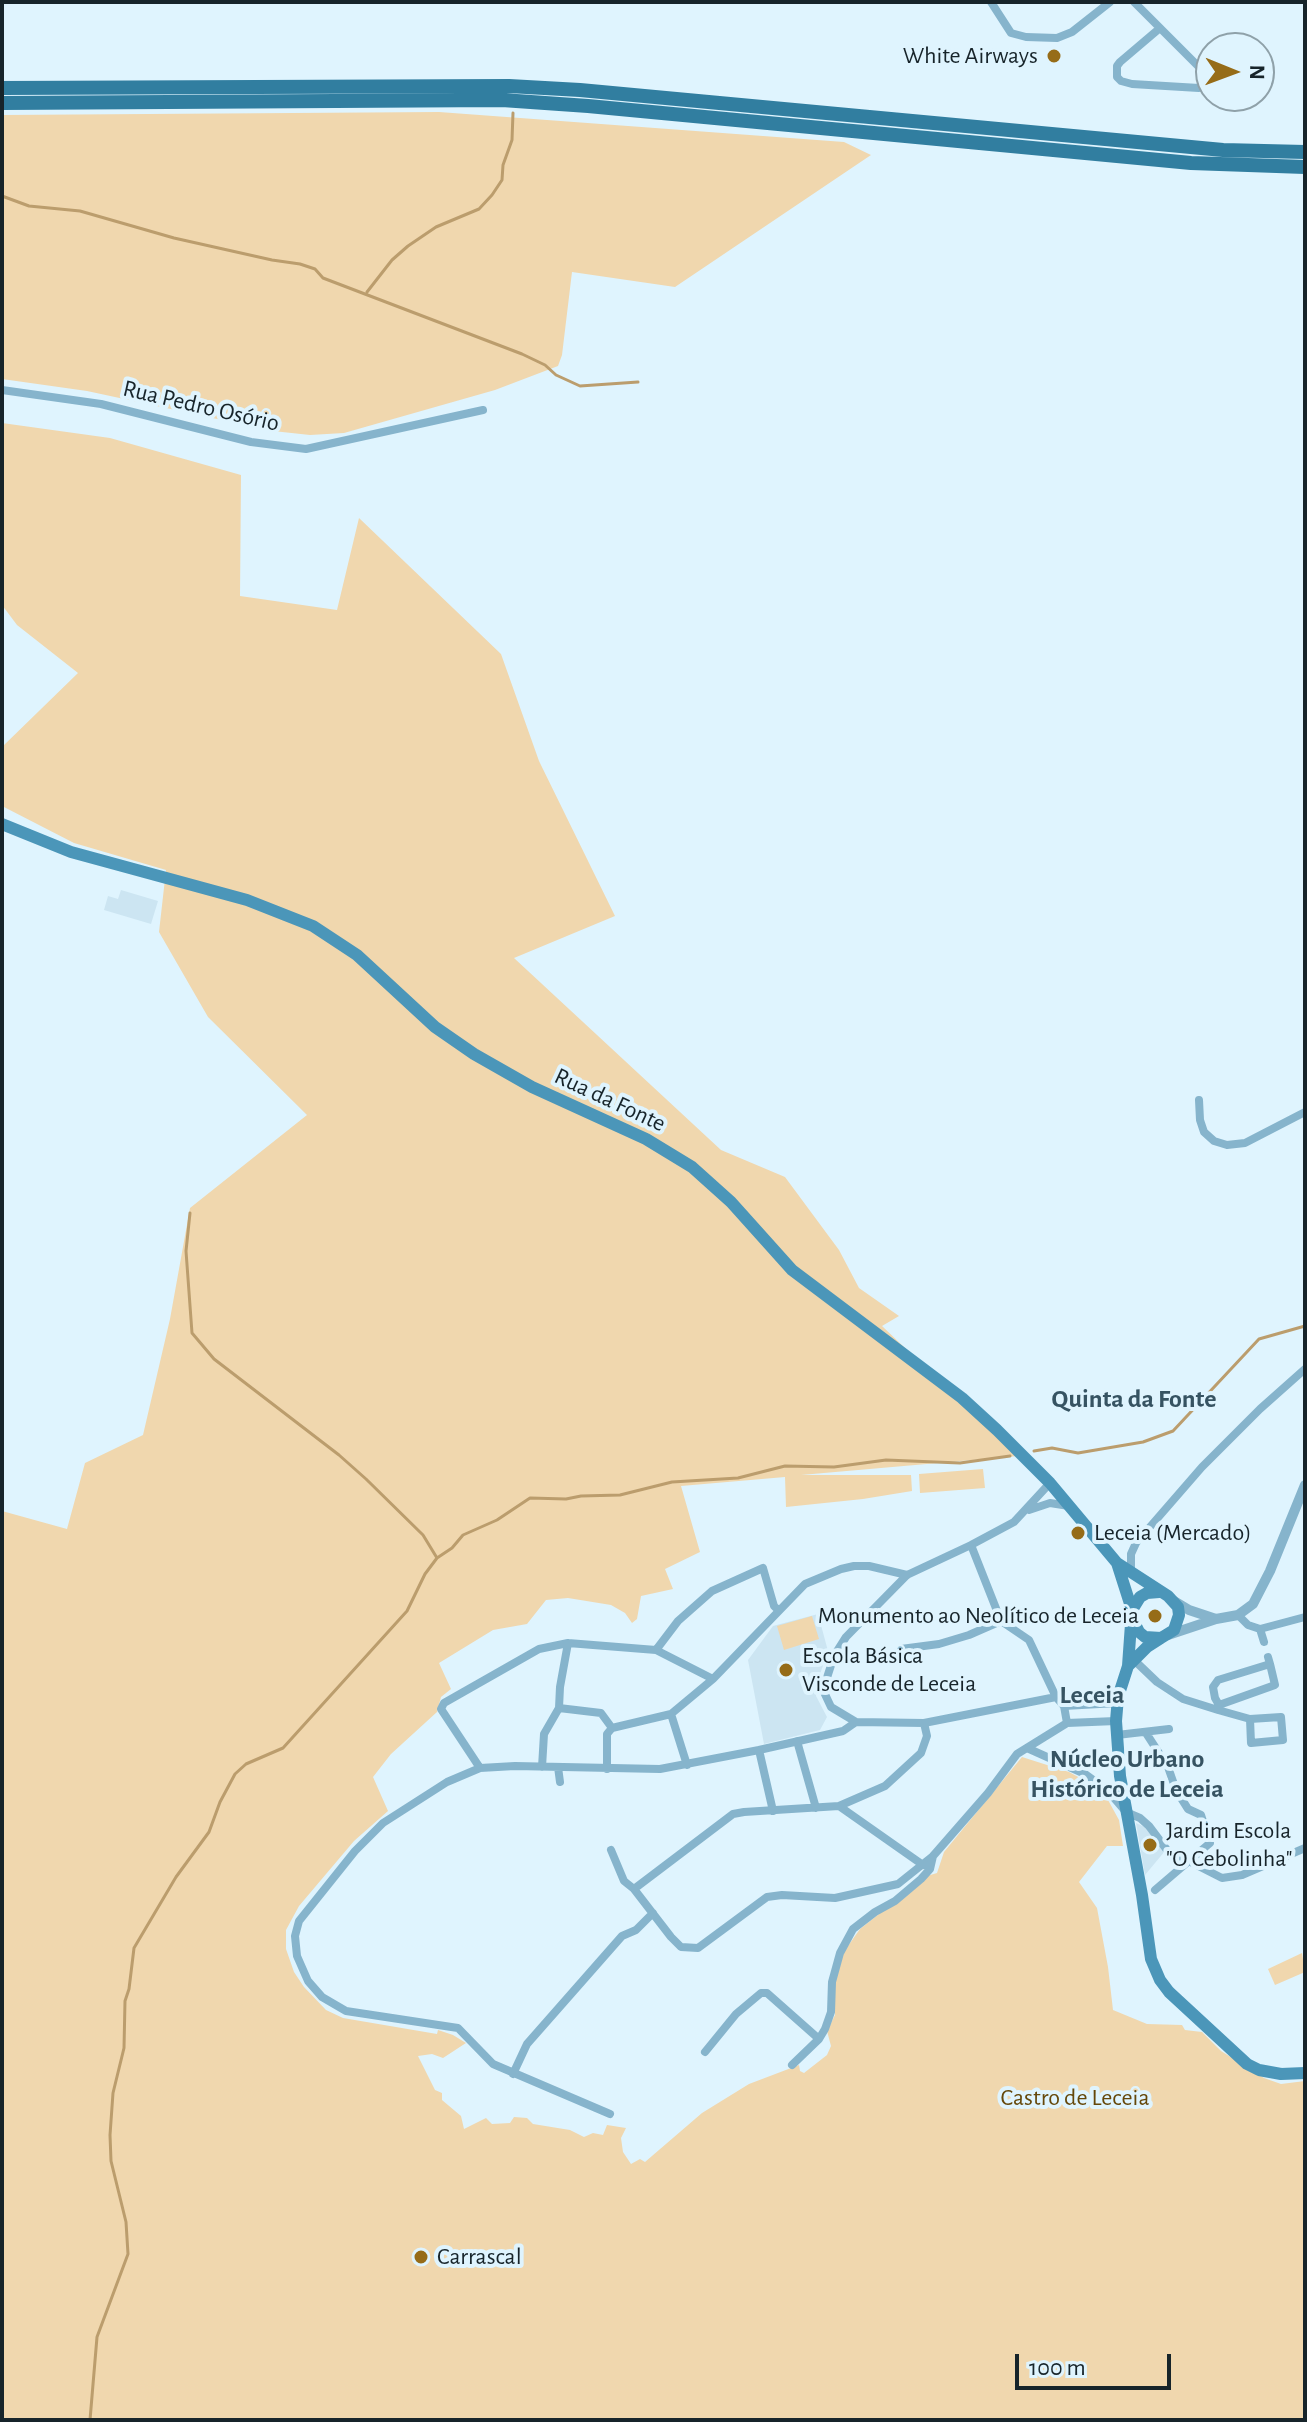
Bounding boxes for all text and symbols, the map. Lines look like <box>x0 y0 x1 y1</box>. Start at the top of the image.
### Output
north arrow <box>1195 32 1275 112</box>
place label: White Airways <box>903 42 1038 70</box>
marker: White Airways <box>1045 47 1063 65</box>
text: N <box>1246 65 1268 80</box>
street label: Rua Pedro Osório <box>120 374 282 438</box>
street label: Rua da Fonte <box>550 1062 670 1138</box>
district label: Quinta da Fonte <box>1052 1383 1216 1415</box>
place label: Leceia (Mercado) <box>1094 1519 1252 1547</box>
marker: Leceia (Mercado) <box>1069 1524 1087 1542</box>
place label: Monumento ao Neolítico de Leceia <box>818 1602 1139 1630</box>
marker: Monumento ao Neolítico de Leceia <box>1146 1607 1164 1625</box>
place label: Escola Básica Visconde de Leceia <box>802 1642 976 1698</box>
marker: Escola Básica Visconde de Leceia <box>777 1661 795 1679</box>
district label: Leceia <box>1060 1679 1124 1711</box>
district label: Núcleo Urbano Histórico de Leceia <box>1030 1743 1224 1804</box>
place label: Jardim Escola "O Cebolinha" <box>1166 1817 1293 1873</box>
marker: Jardim Escola "O Cebolinha" <box>1141 1836 1159 1854</box>
park label: Castro de Leceia <box>1001 2084 1149 2112</box>
place label: Carrascal <box>437 2243 522 2271</box>
marker: Carrascal <box>412 2248 430 2266</box>
scale bar <box>1019 2338 1175 2388</box>
text: 100 m <box>1029 2356 1086 2380</box>

